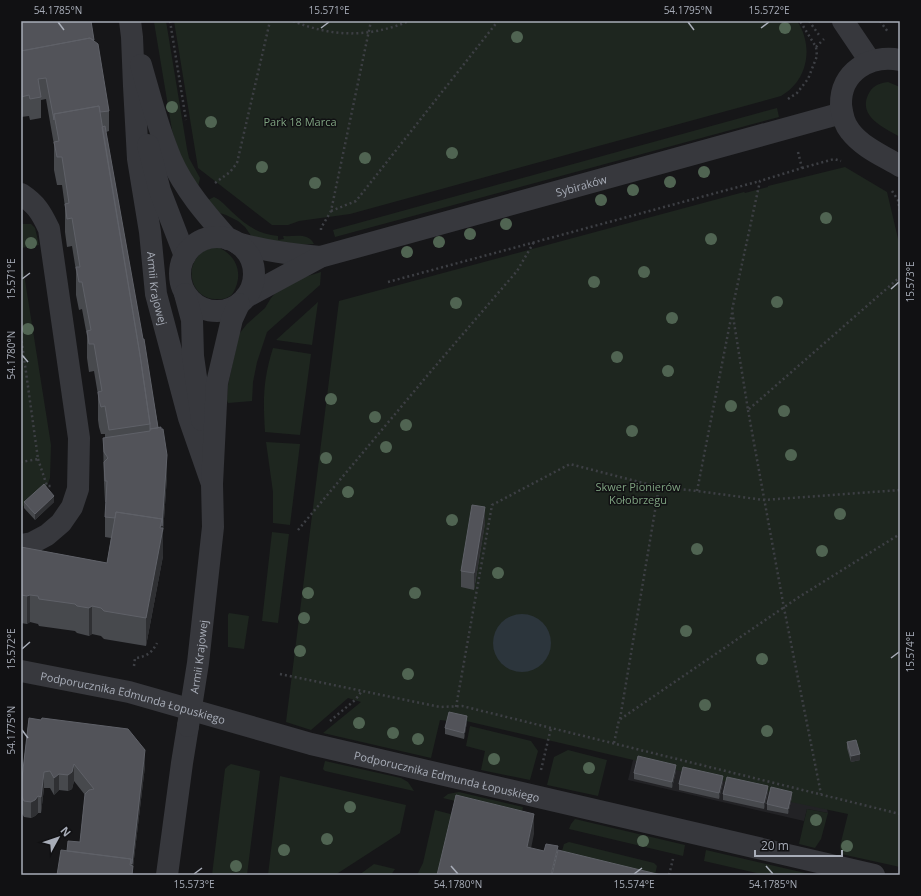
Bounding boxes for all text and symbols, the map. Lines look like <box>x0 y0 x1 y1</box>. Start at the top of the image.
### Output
text: 54.1785°N <box>34 3 82 17</box>
text: 15.571°E <box>308 3 350 17</box>
text: 54.1795°N <box>664 3 712 17</box>
text: 15.572°E <box>748 3 790 17</box>
park label: Park 18 Marca <box>263 114 337 129</box>
street label: Sybiraków <box>554 171 609 199</box>
street label: Armii Krajowej <box>144 251 171 327</box>
text: 15.571°E <box>4 258 18 300</box>
text: 15.573°E <box>903 261 917 303</box>
text: 54.1780°N <box>4 331 18 379</box>
park label: Skwer Pionierów Kołobrzegu <box>595 479 681 507</box>
street label: Armii Krajowej <box>186 619 210 695</box>
text: 15.572°E <box>4 628 18 670</box>
text: 15.574°E <box>903 631 917 673</box>
street label: Podporucznika Edmunda Łopuskiego <box>39 667 228 727</box>
text: 54.1775°N <box>4 706 18 754</box>
street label: Podporucznika Edmunda Łopuskiego <box>353 747 542 805</box>
north arrow <box>38 818 78 858</box>
text: N <box>57 823 75 840</box>
scale bar <box>755 832 842 858</box>
text: 20 m <box>761 837 789 854</box>
text: 15.573°E <box>173 877 215 891</box>
text: 54.1780°N <box>434 877 482 891</box>
text: 15.574°E <box>613 877 655 891</box>
text: 54.1785°N <box>749 877 797 891</box>

